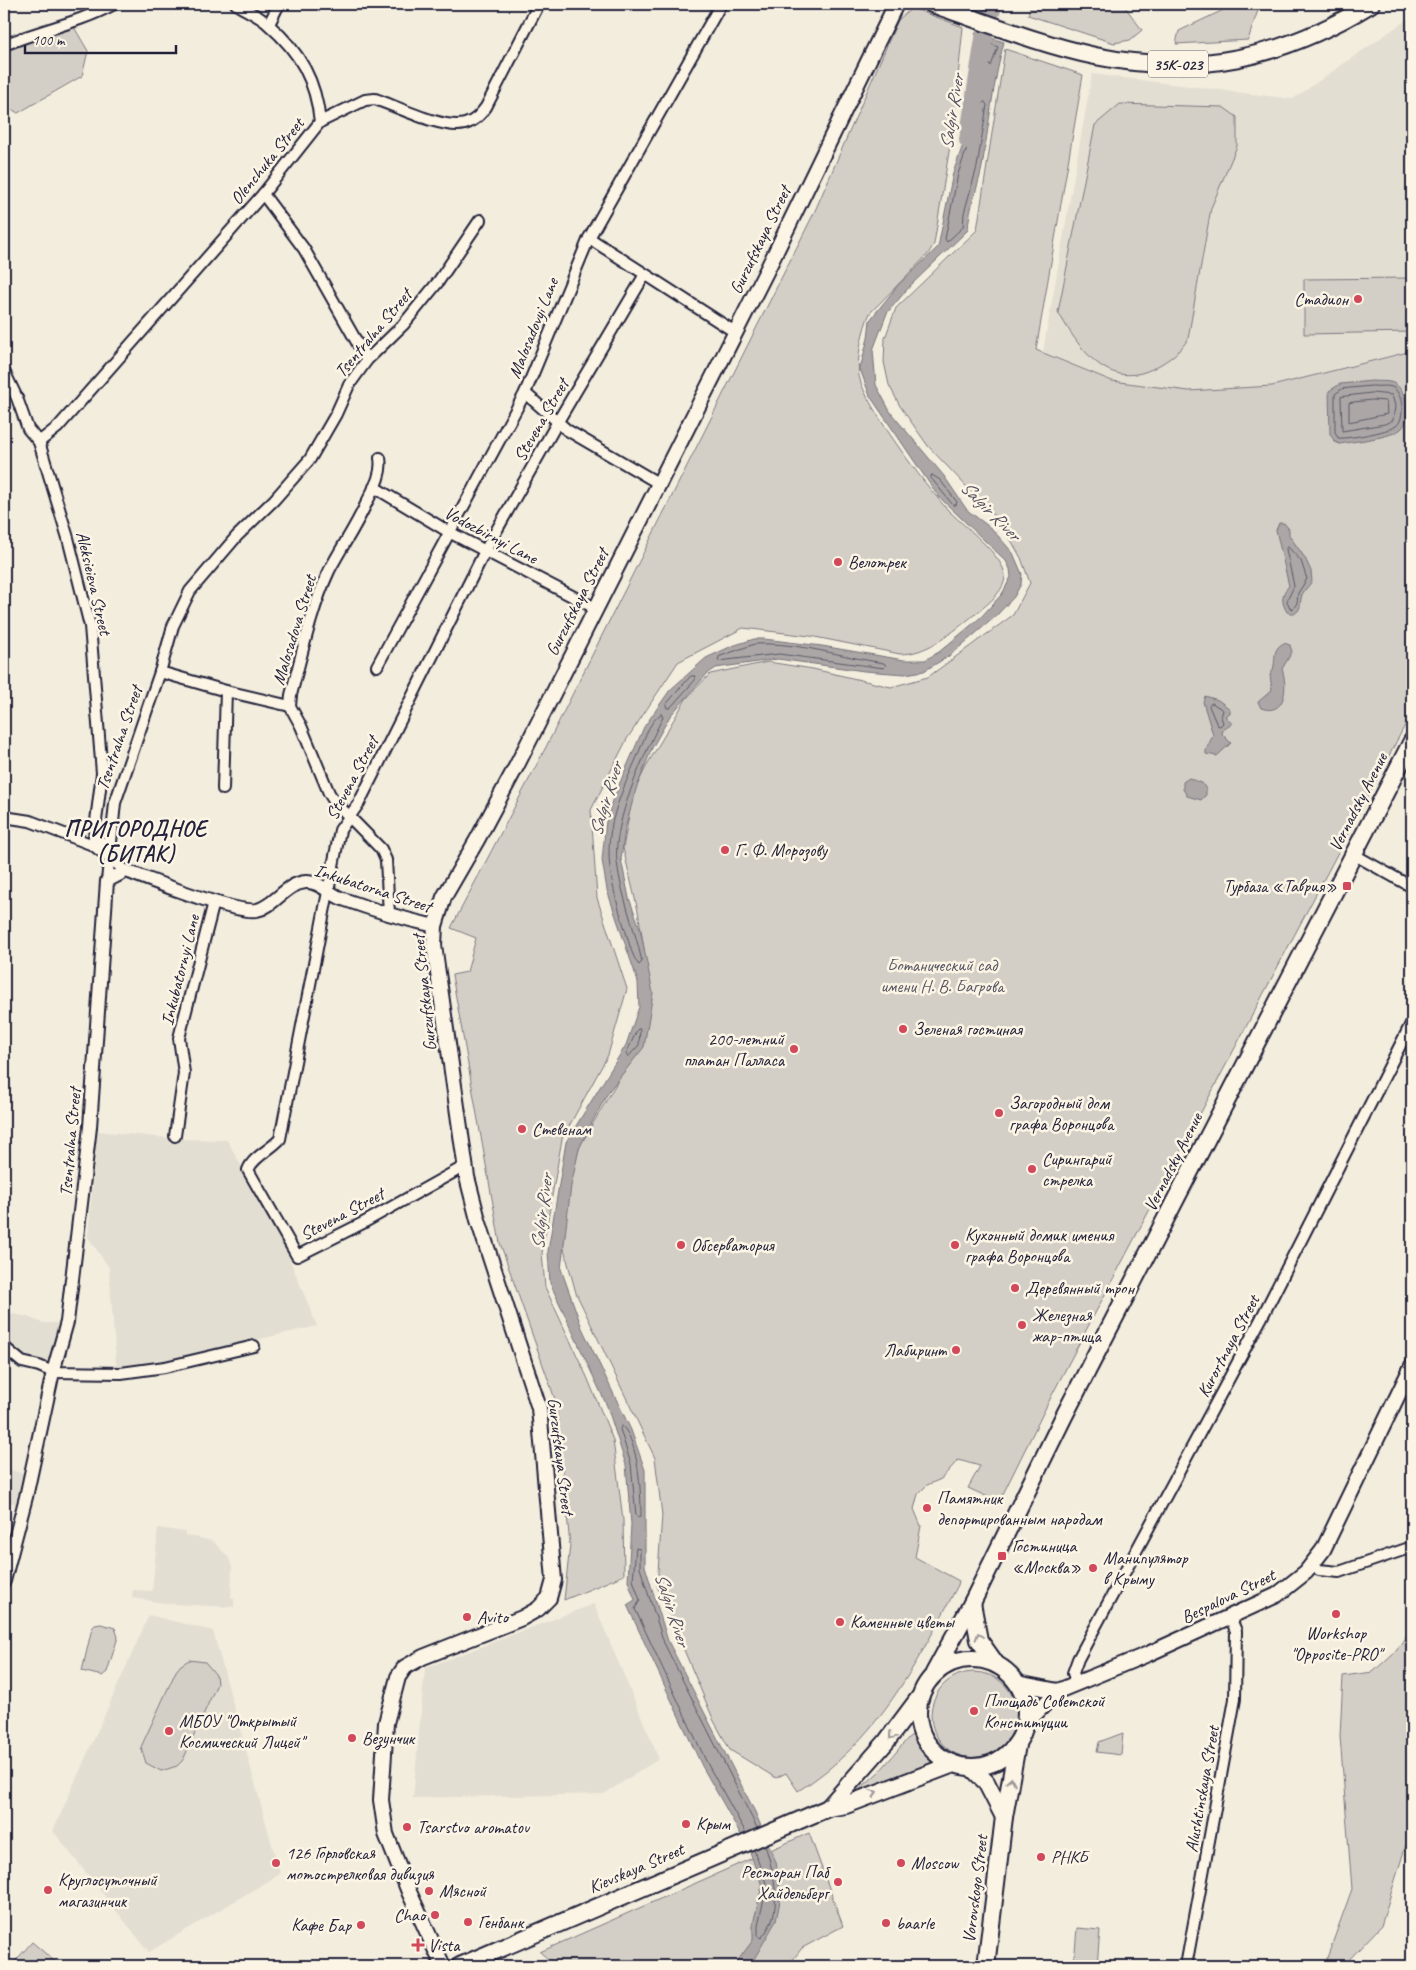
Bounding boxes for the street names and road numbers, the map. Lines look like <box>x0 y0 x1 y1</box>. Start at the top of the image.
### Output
road number: 35К-023 <box>1148 51 1208 78</box>
street label: Olenchuka Street <box>225 112 310 209</box>
street label: Gurzufskaya Street <box>724 180 797 297</box>
street label: Malosadovyi Lane <box>503 274 563 381</box>
street label: Tsentralna Street <box>330 282 418 382</box>
street label: Stevena Street <box>509 372 575 465</box>
street label: Vodozbirnyi Lane <box>441 501 542 569</box>
street label: Aleksieieva Street <box>71 529 117 639</box>
street label: Gurzufskaya Street <box>541 542 615 659</box>
street label: Malosadova Street <box>267 571 322 688</box>
street label: Tsentralna Street <box>91 680 148 793</box>
street label: Stevena Street <box>321 730 385 824</box>
street label: Vernadsky Avenue <box>1324 748 1393 855</box>
street label: Inkubatorna Street <box>312 859 437 918</box>
street label: Inkubatornyi Lane <box>156 911 205 1027</box>
street label: Gurzufskaya Street <box>407 931 441 1052</box>
street label: Tsentralna Street <box>54 1084 86 1197</box>
street label: Vernadsky Avenue <box>1139 1108 1208 1215</box>
street label: Stevena Street <box>296 1181 390 1245</box>
street label: Kurortnaya Street <box>1192 1289 1265 1401</box>
street label: Gurzufskaya Street <box>543 1397 579 1518</box>
street label: Bespalova Street <box>1178 1563 1280 1628</box>
street label: Alushtinskaya Street <box>1180 1722 1224 1854</box>
street label: Vorovskogo Street <box>957 1832 993 1944</box>
street label: Kievskaya Street <box>585 1837 689 1898</box>

